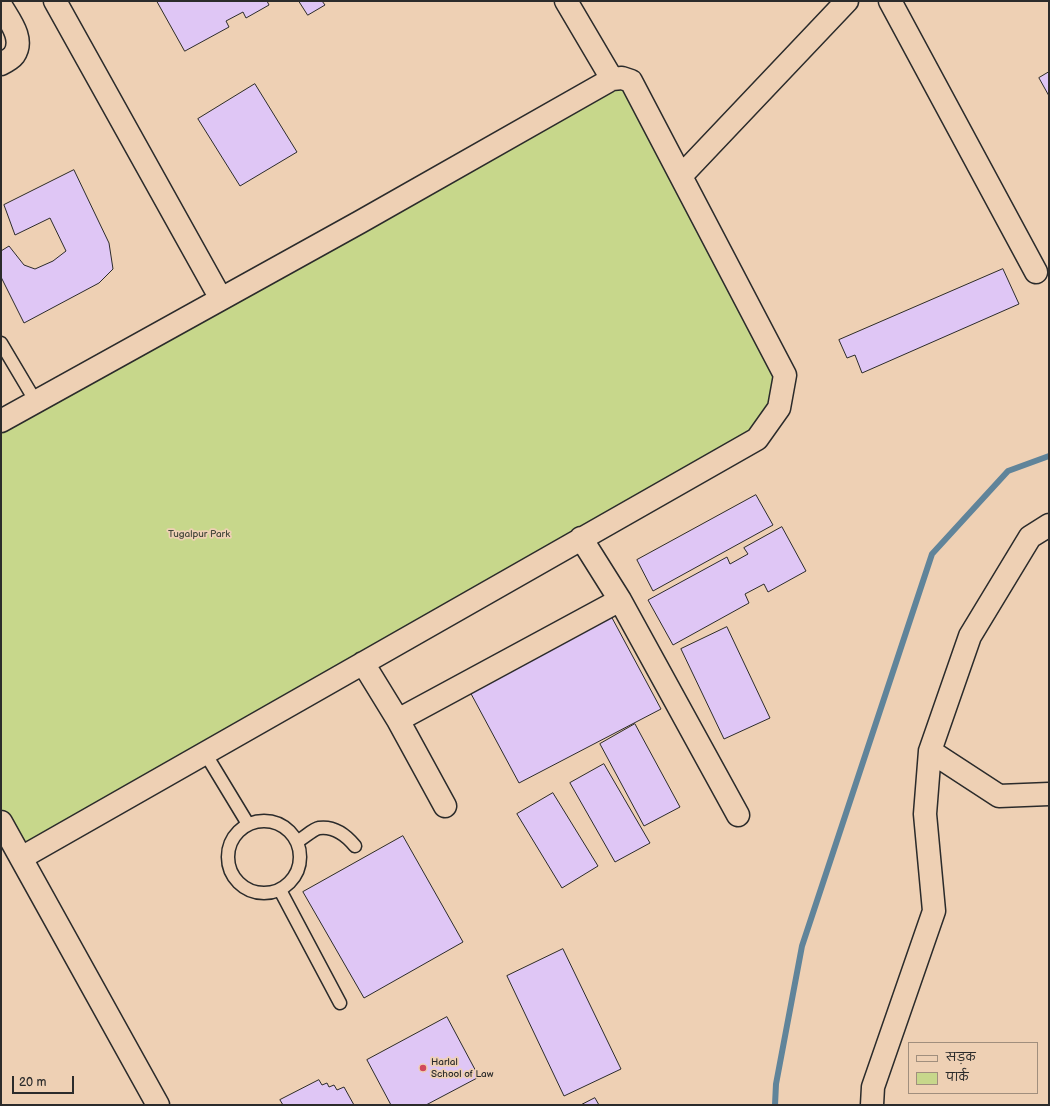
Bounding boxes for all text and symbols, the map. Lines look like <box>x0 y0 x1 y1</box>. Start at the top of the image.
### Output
park label: Tugalpur Park <box>168 528 230 540</box>
legend <box>908 1042 1038 1094</box>
text: सड़क <box>946 1050 976 1065</box>
place label: Harlal School of Law <box>431 1056 493 1080</box>
marker: Harlal School of Law <box>418 1063 428 1073</box>
scale bar <box>14 1068 76 1094</box>
text: पार्क <box>946 1070 969 1085</box>
text: 20 m <box>19 1075 46 1090</box>

